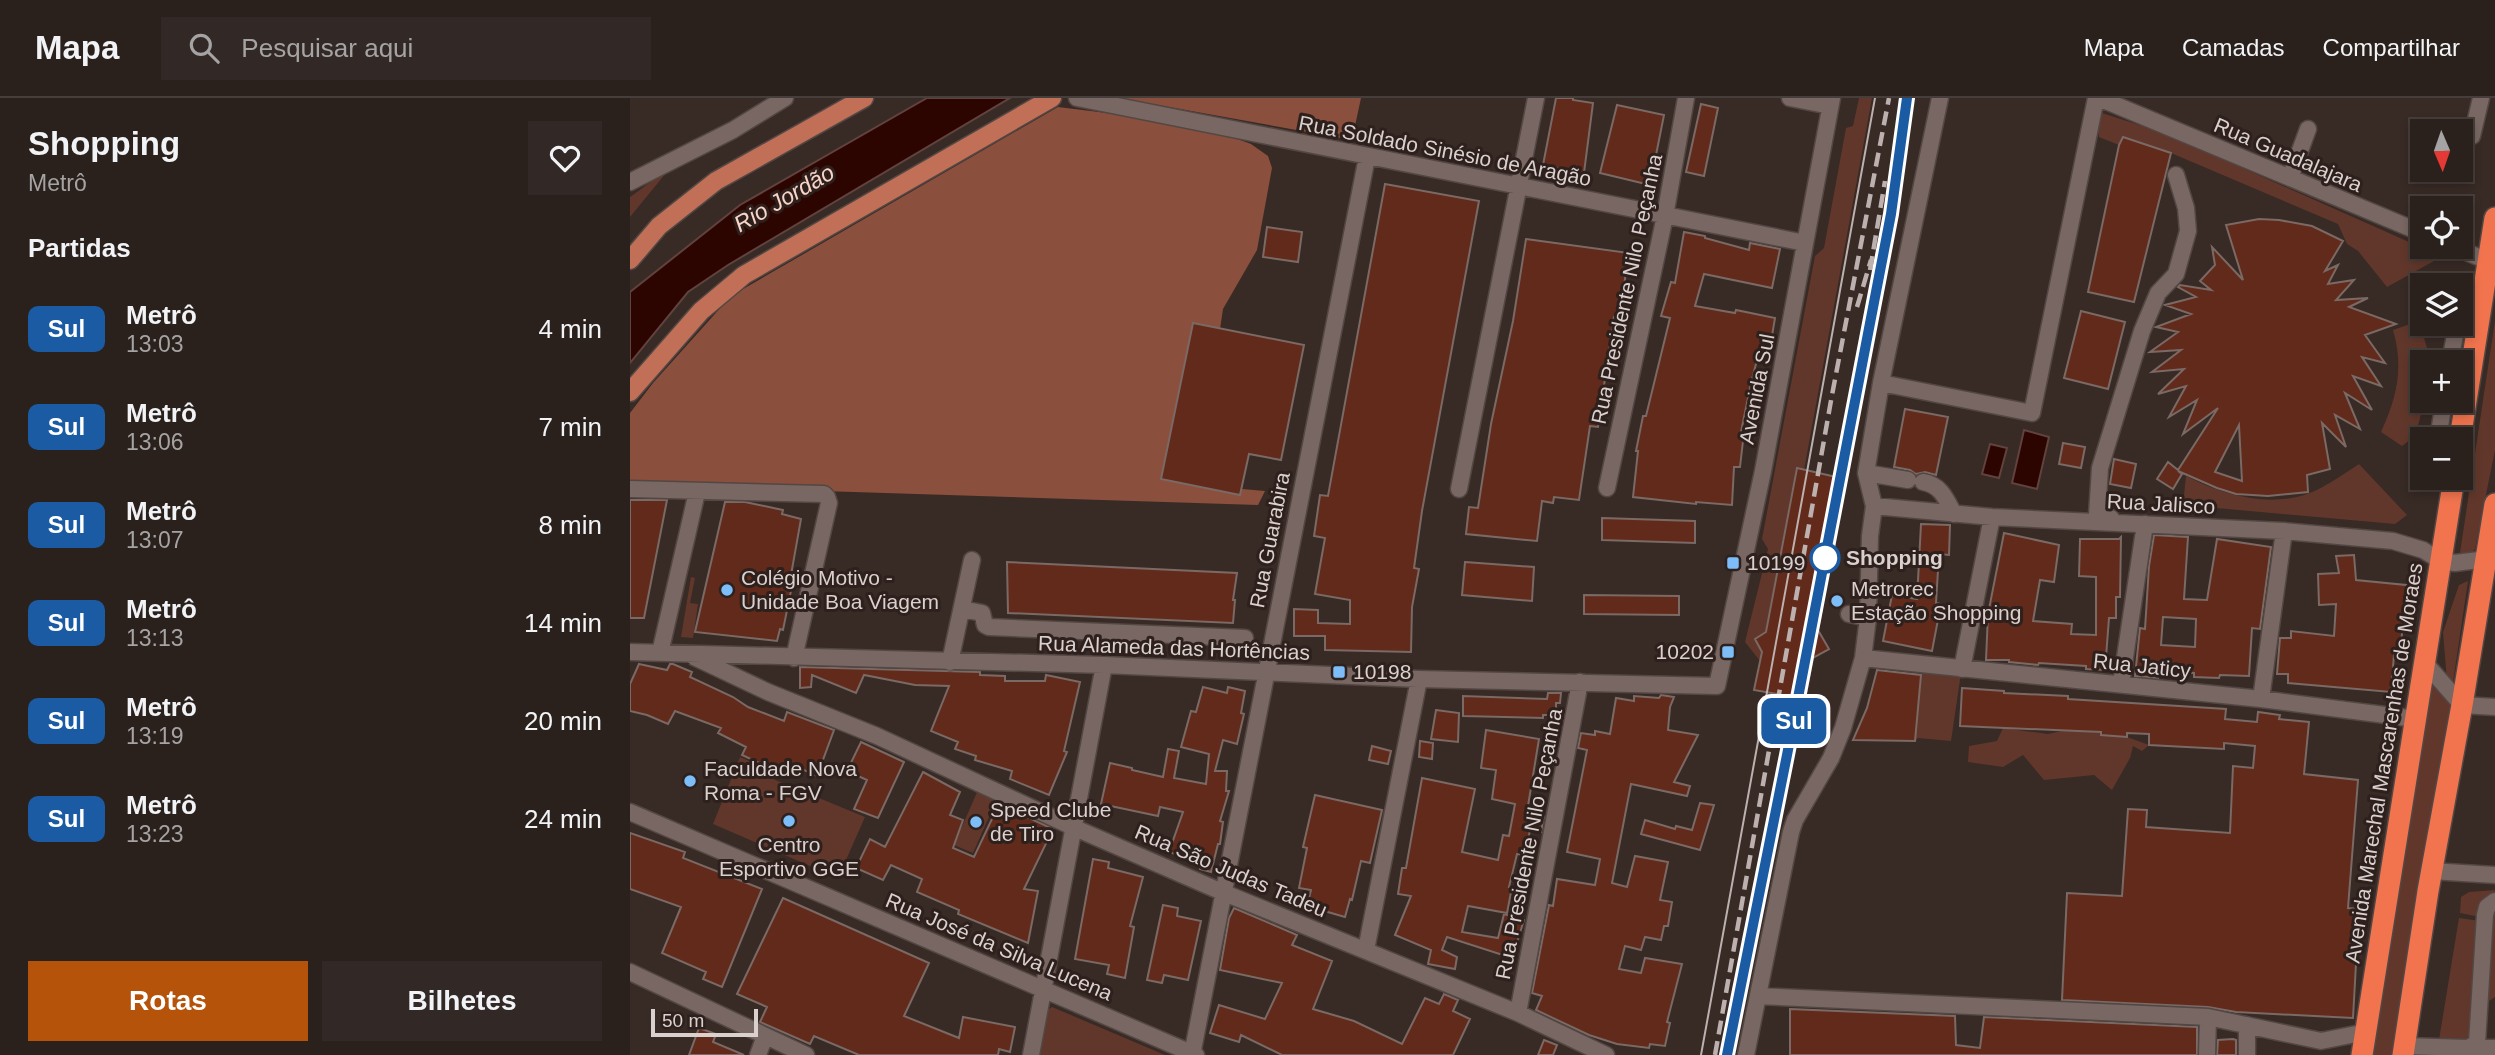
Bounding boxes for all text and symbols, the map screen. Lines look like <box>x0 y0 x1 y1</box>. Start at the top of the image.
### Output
search box <box>161 17 651 80</box>
text: Mapa <box>35 29 119 66</box>
icon: search <box>185 29 223 67</box>
text: Pesquisar aqui <box>241 33 413 63</box>
text: Mapa <box>2084 34 2144 61</box>
text: Camadas <box>2182 34 2285 61</box>
text: Compartilhar <box>2323 34 2460 61</box>
street label: Rua Soldado Sinésio de Aragão <box>1297 111 1593 190</box>
street label: Rua Guadalajara <box>2211 113 2366 196</box>
north arrow <box>2410 119 2473 182</box>
map controls <box>2410 119 2473 490</box>
button: heart <box>528 121 602 195</box>
text: Shopping <box>28 125 180 162</box>
street label: Rua Presidente Nilo Peçanha <box>1587 151 1666 426</box>
water label: Rio Jordão <box>729 159 839 237</box>
text: Metrô <box>28 170 87 196</box>
button: locate <box>2410 196 2473 259</box>
text: Partidas <box>28 233 131 263</box>
button: layers <box>2410 273 2473 336</box>
text: Metrô <box>126 300 197 330</box>
text: 4 min <box>538 314 602 344</box>
text: Sul <box>48 315 85 342</box>
text: 13:03 <box>126 331 184 357</box>
street label: Avenida Sul <box>1735 332 1778 446</box>
button: + <box>2410 350 2473 413</box>
text: Metrô <box>126 398 197 428</box>
text: 7 min <box>538 412 602 442</box>
text: Sul <box>48 413 85 440</box>
button: − <box>2410 427 2473 490</box>
text: 13:06 <box>126 429 184 455</box>
street label: Rua Guarabira <box>1245 470 1294 610</box>
street label: Rua Jalisco <box>2106 489 2216 518</box>
text: Metrô <box>126 496 197 526</box>
text: 8 min <box>538 510 602 540</box>
text: Sul <box>48 511 85 538</box>
text: 13:07 <box>126 527 184 553</box>
marker: Shopping <box>1810 543 1840 573</box>
place label: Shopping <box>1846 546 1943 569</box>
place label: 10199 <box>1747 551 1805 574</box>
marker: 10199 <box>1725 555 1741 571</box>
street label: Avenida Marechal Mascarenhas de Moraes <box>2340 561 2427 965</box>
place label: Colégio Motivo - Unidade Boa Viagem <box>741 566 939 613</box>
place label: Metrorec Estação Shopping <box>1851 577 2021 624</box>
marker: Colégio Motivo - Unidade Boa Viagem <box>719 582 735 598</box>
marker: Metrorec Estação Shopping <box>1829 593 1845 609</box>
text: Metrô <box>126 594 197 624</box>
text: 14 min <box>524 608 602 638</box>
text: Sul <box>48 609 85 636</box>
text: 13:13 <box>126 625 184 651</box>
street label: Rua Alameda das Hortências <box>1038 631 1310 664</box>
place label: 10202 <box>1656 640 1714 663</box>
marker: 10202 <box>1720 644 1736 660</box>
street label: Rua Jaticy <box>2092 649 2192 682</box>
place label: 10198 <box>1353 660 1411 683</box>
marker: 10198 <box>1331 664 1347 680</box>
text: Metrô <box>126 692 197 722</box>
line badge: Sul <box>1754 698 1834 744</box>
text: 20 min <box>524 706 602 736</box>
street label: Rua Presidente Nilo Peçanha <box>1491 706 1566 981</box>
text: Sul <box>48 707 85 734</box>
text: Sul <box>1775 707 1813 734</box>
text: 13:19 <box>126 723 184 749</box>
place label: Faculdade Nova Roma - FGV <box>704 757 857 804</box>
marker: Faculdade Nova Roma - FGV <box>682 773 698 789</box>
text: Metrô <box>126 790 197 820</box>
place label: Speed Clube de Tiro <box>990 798 1111 845</box>
text: 24 min <box>524 804 602 834</box>
text: Sul <box>48 805 85 832</box>
marker: Centro Esportivo GGE <box>781 813 797 829</box>
marker: Speed Clube de Tiro <box>968 814 984 830</box>
street label: Rua São Judas Tadeu <box>1132 820 1331 921</box>
text: 13:23 <box>126 821 184 847</box>
place label: Centro Esportivo GGE <box>719 833 859 880</box>
street label: Rua José da Silva Lucena <box>882 888 1116 1005</box>
button: Rotas <box>28 961 308 1041</box>
button: Bilhetes <box>322 961 602 1041</box>
scale bar <box>651 1006 758 1038</box>
text: 50 m <box>662 1010 704 1031</box>

